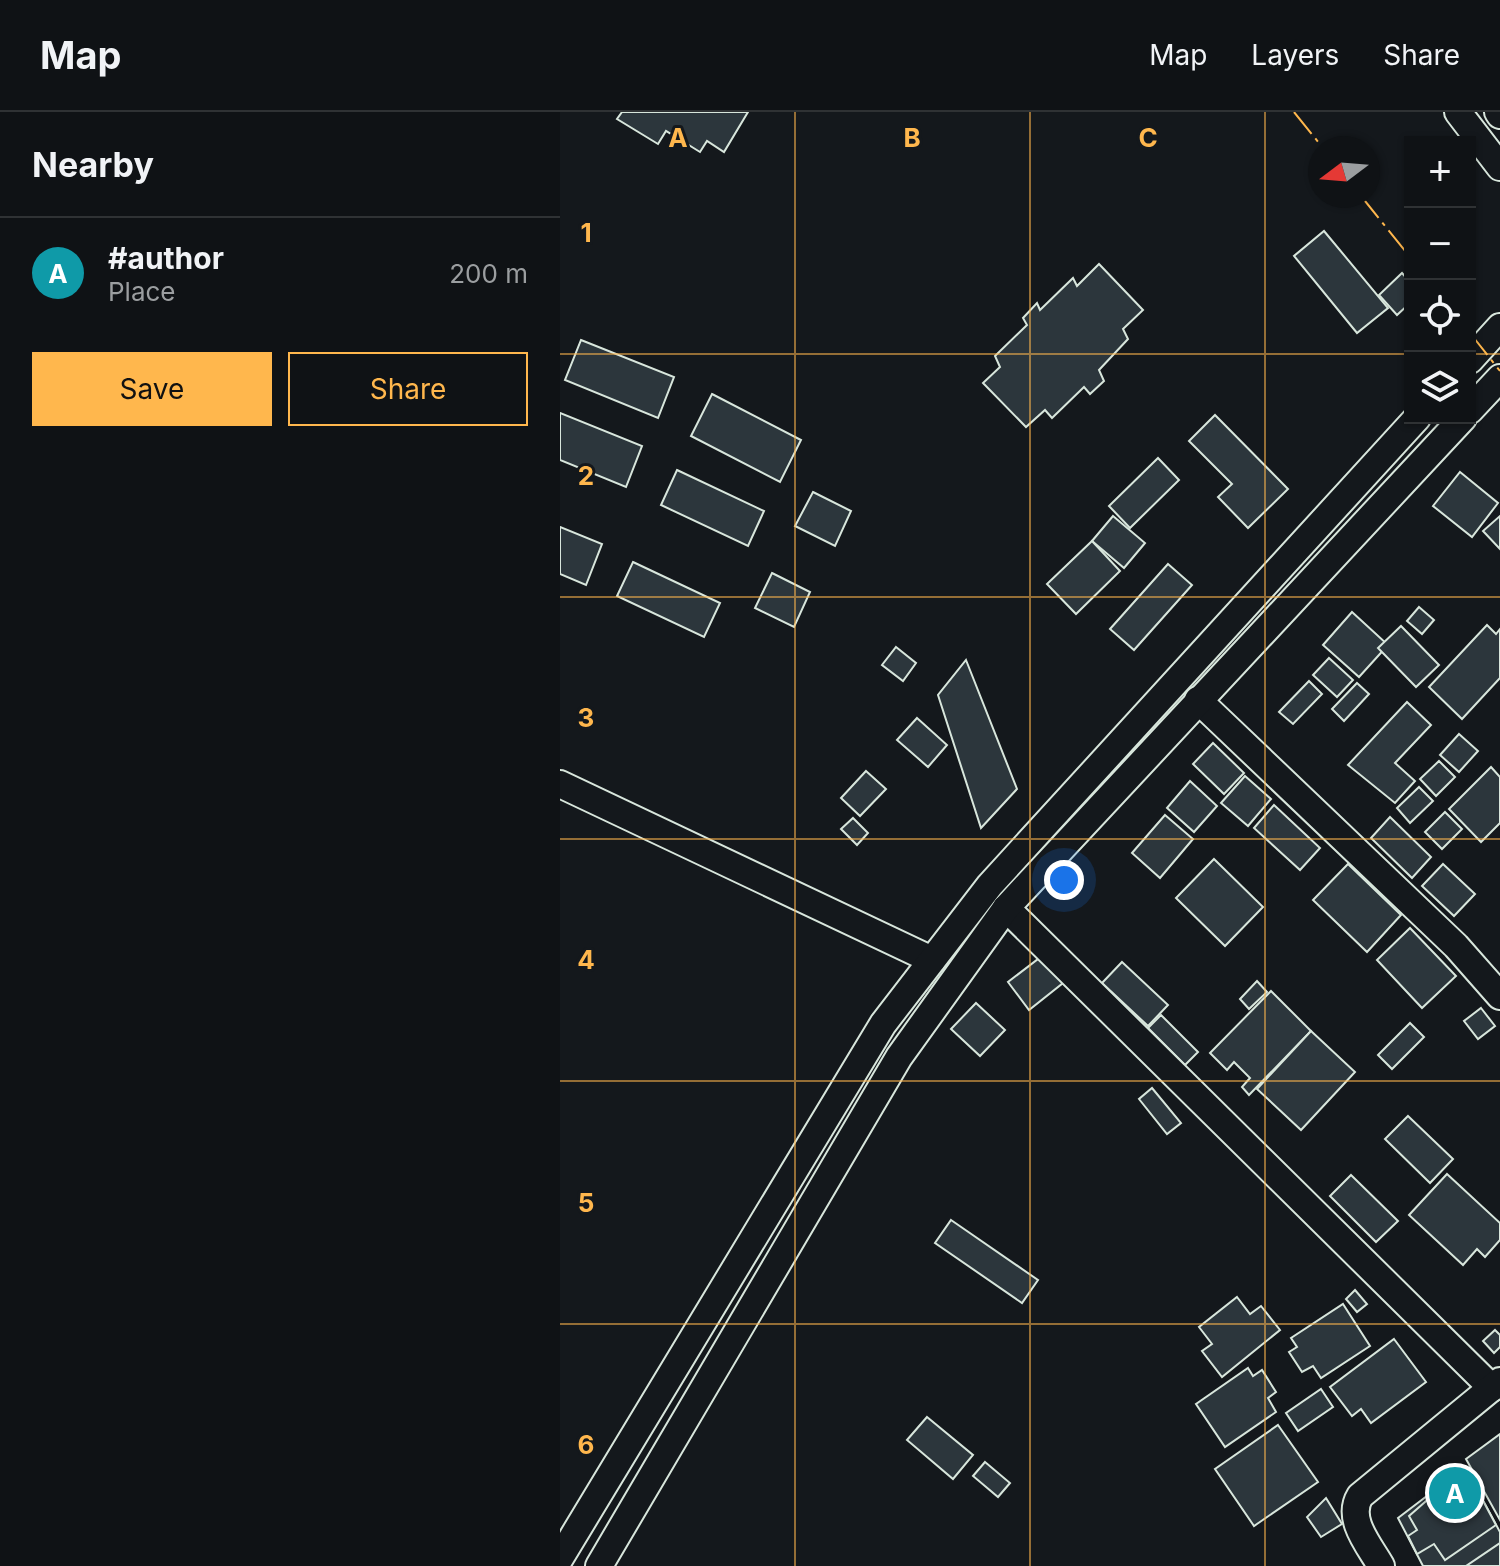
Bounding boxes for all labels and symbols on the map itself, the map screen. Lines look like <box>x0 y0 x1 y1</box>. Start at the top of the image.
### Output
text: A <box>668 122 688 153</box>
text: B <box>903 122 921 153</box>
text: C <box>1138 122 1158 153</box>
north arrow <box>1308 136 1380 208</box>
text: 1 <box>580 217 592 248</box>
text: 2 <box>578 460 594 491</box>
text: 3 <box>578 702 594 733</box>
your location <box>1044 860 1084 900</box>
text: 4 <box>577 944 595 975</box>
text: 5 <box>578 1187 594 1218</box>
text: 6 <box>578 1429 594 1460</box>
pin: A <box>1429 1463 1481 1523</box>

